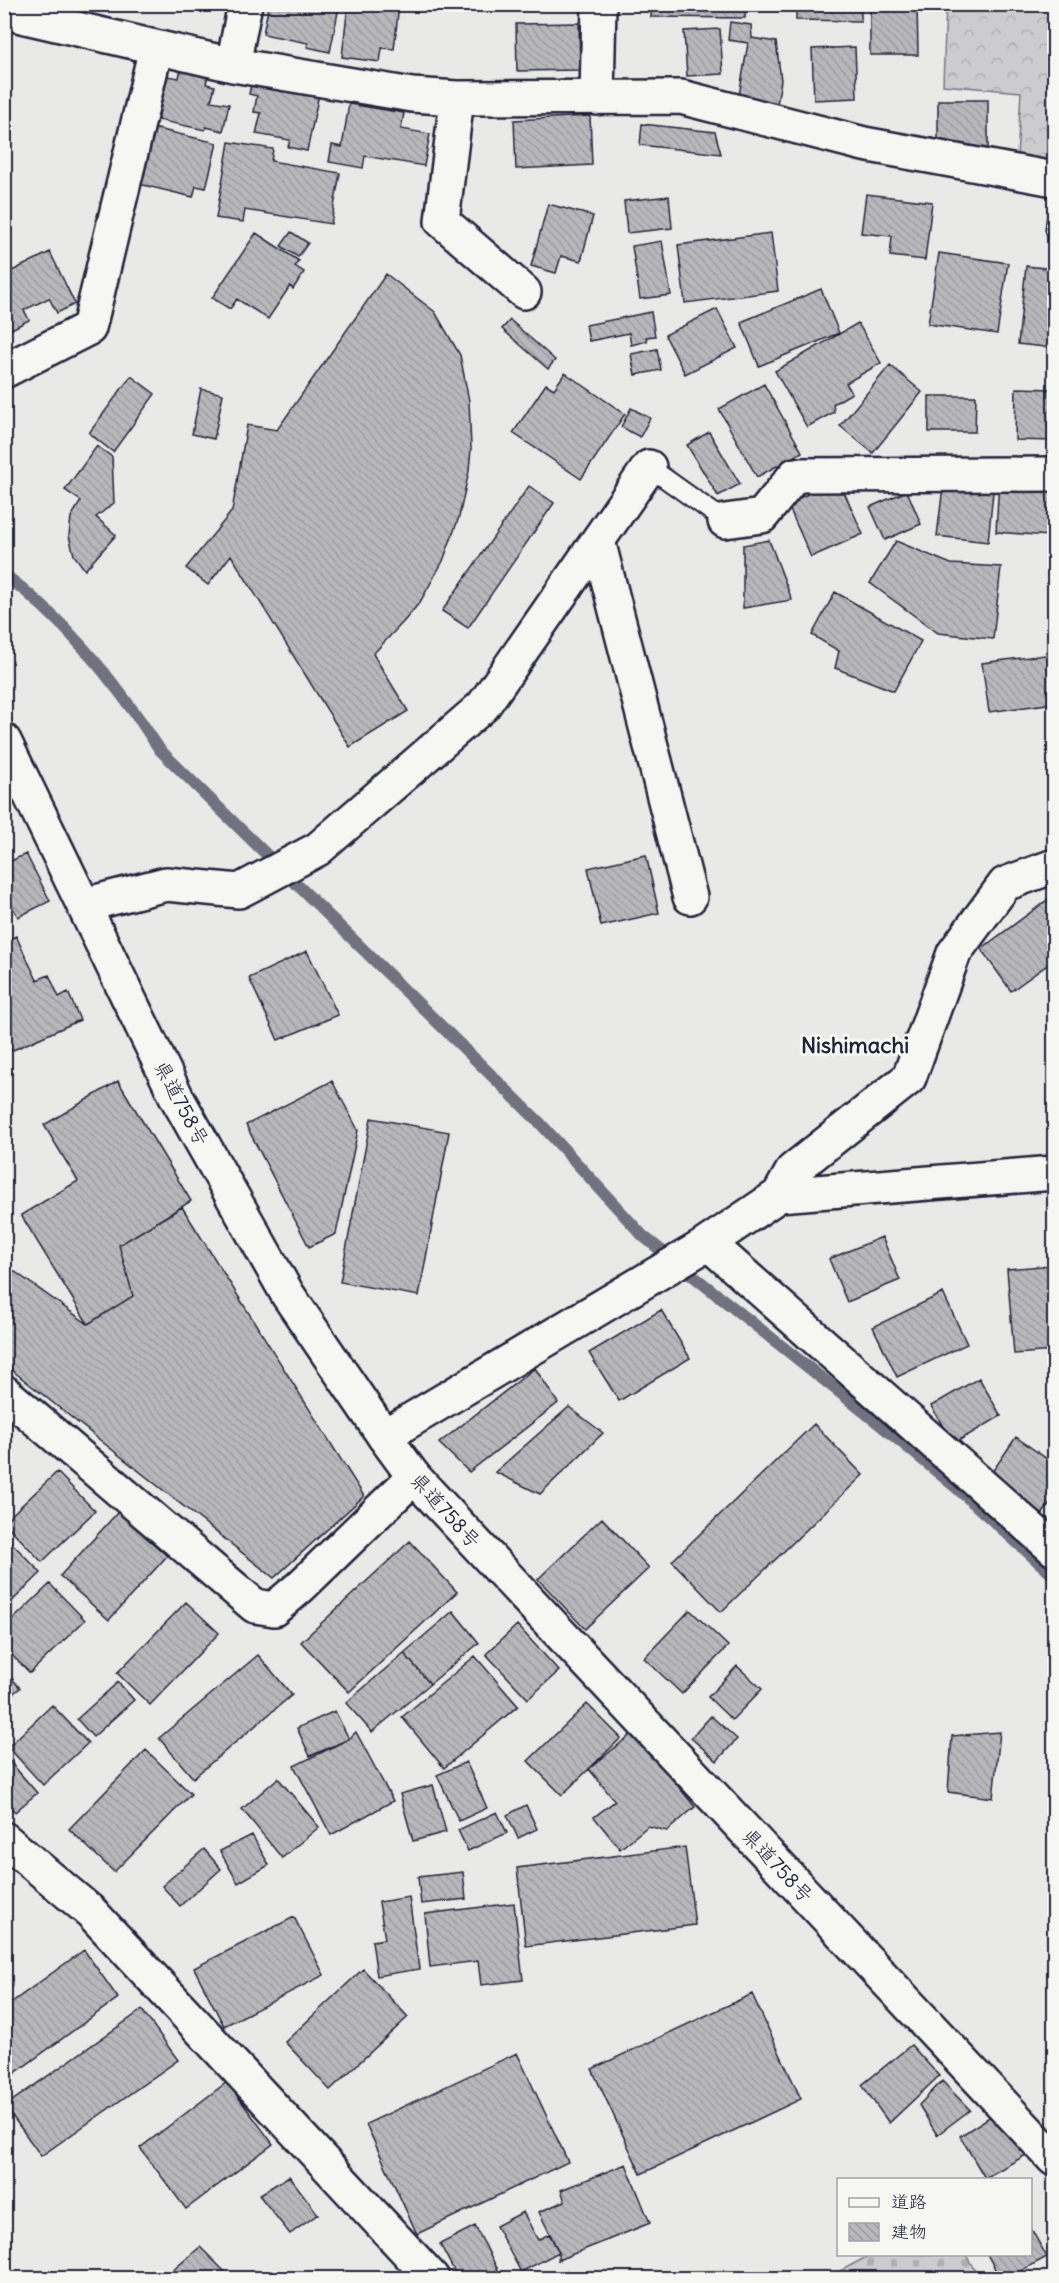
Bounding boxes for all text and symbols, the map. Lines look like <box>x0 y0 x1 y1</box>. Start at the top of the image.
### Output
district label: Nishimachi <box>801 1031 909 1059</box>
street label: 県道758号 <box>149 1056 215 1150</box>
street label: 県道758号 <box>406 1467 486 1553</box>
street label: 県道758号 <box>737 1823 819 1907</box>
legend <box>837 2178 1032 2256</box>
text: 道路 <box>891 2190 927 2213</box>
text: 建物 <box>891 2220 927 2243</box>

